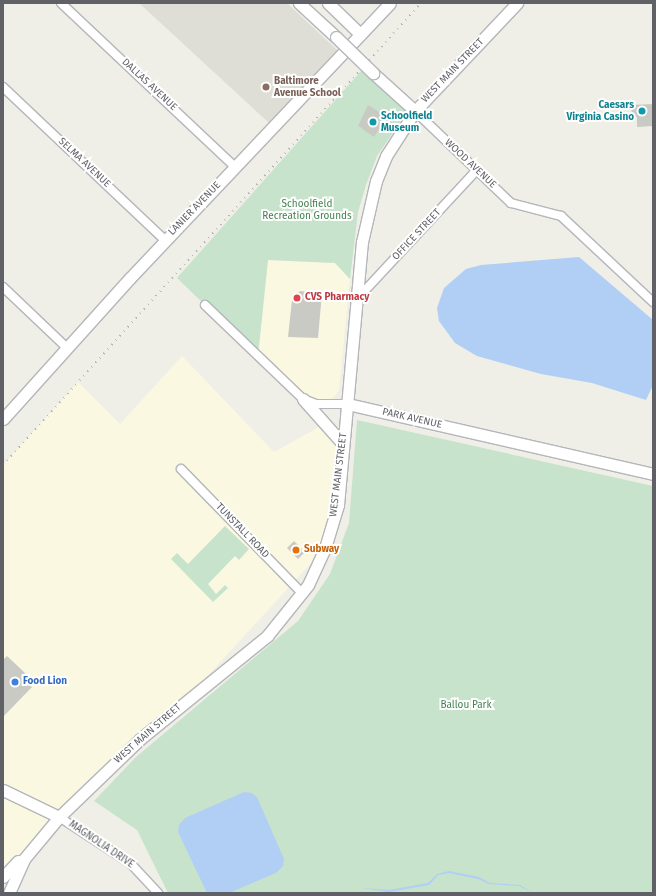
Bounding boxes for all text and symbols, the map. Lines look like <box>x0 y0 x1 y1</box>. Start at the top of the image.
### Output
street label: WEST MAIN STREET <box>419 36 487 106</box>
street label: DALLAS AVENUE <box>119 56 179 114</box>
place label: Baltimore Avenue School <box>274 75 341 98</box>
marker: Baltimore Avenue School <box>261 82 271 92</box>
place label: Caesars Virginia Casino <box>567 99 634 122</box>
marker: Caesars Virginia Casino <box>637 106 647 116</box>
place label: Schoolfield Museum <box>381 110 432 134</box>
marker: Schoolfield Museum <box>368 117 378 127</box>
street label: SELMA AVENUE <box>55 136 113 190</box>
street label: WOOD AVENUE <box>442 137 498 191</box>
street label: LANIER AVENUE <box>166 180 224 238</box>
park label: Schoolfield Recreation Grounds <box>262 198 352 222</box>
street label: OFFICE STREET <box>390 207 444 263</box>
place label: CVS Pharmacy <box>305 292 369 304</box>
marker: CVS Pharmacy <box>292 293 302 303</box>
street label: PARK AVENUE <box>381 406 443 432</box>
street label: WEST MAIN STREET <box>328 432 350 518</box>
street label: TUNSTALL ROAD <box>213 501 271 561</box>
place label: Subway <box>304 544 339 556</box>
marker: Subway <box>291 545 301 555</box>
place label: Food Lion <box>23 676 67 688</box>
marker: Food Lion <box>10 677 20 687</box>
park label: Ballou Park <box>440 700 492 712</box>
street label: WEST MAIN STREET <box>112 702 184 766</box>
street label: MAGNOLIA DRIVE <box>66 819 136 871</box>

